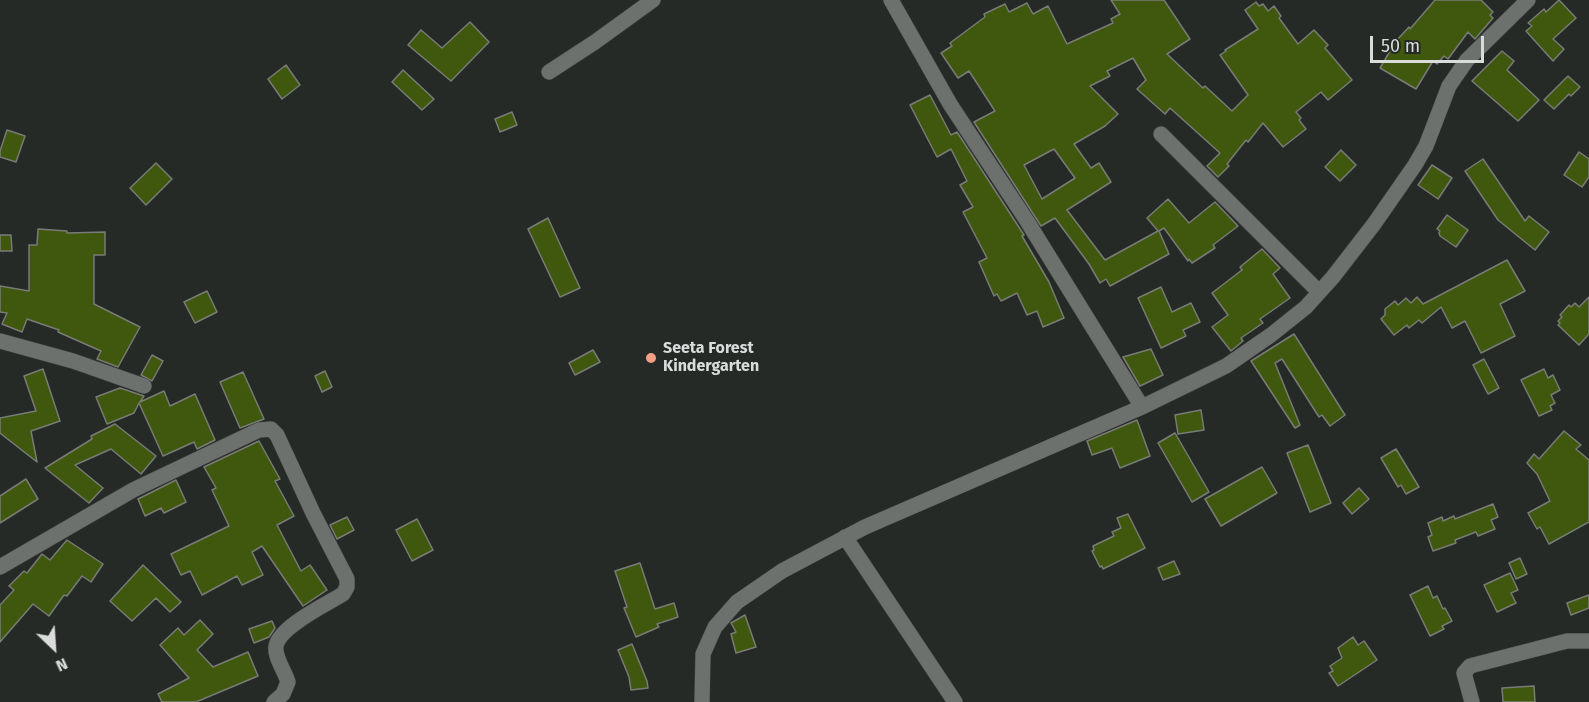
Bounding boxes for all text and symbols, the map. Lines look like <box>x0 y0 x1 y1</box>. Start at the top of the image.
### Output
scale bar <box>1373 24 1487 62</box>
text: 50 m <box>1381 35 1420 57</box>
place label: Seeta Forest Kindergarten <box>663 339 759 377</box>
marker: Seeta Forest Kindergarten <box>644 351 658 365</box>
north arrow <box>24 618 84 678</box>
text: N <box>53 654 71 676</box>

